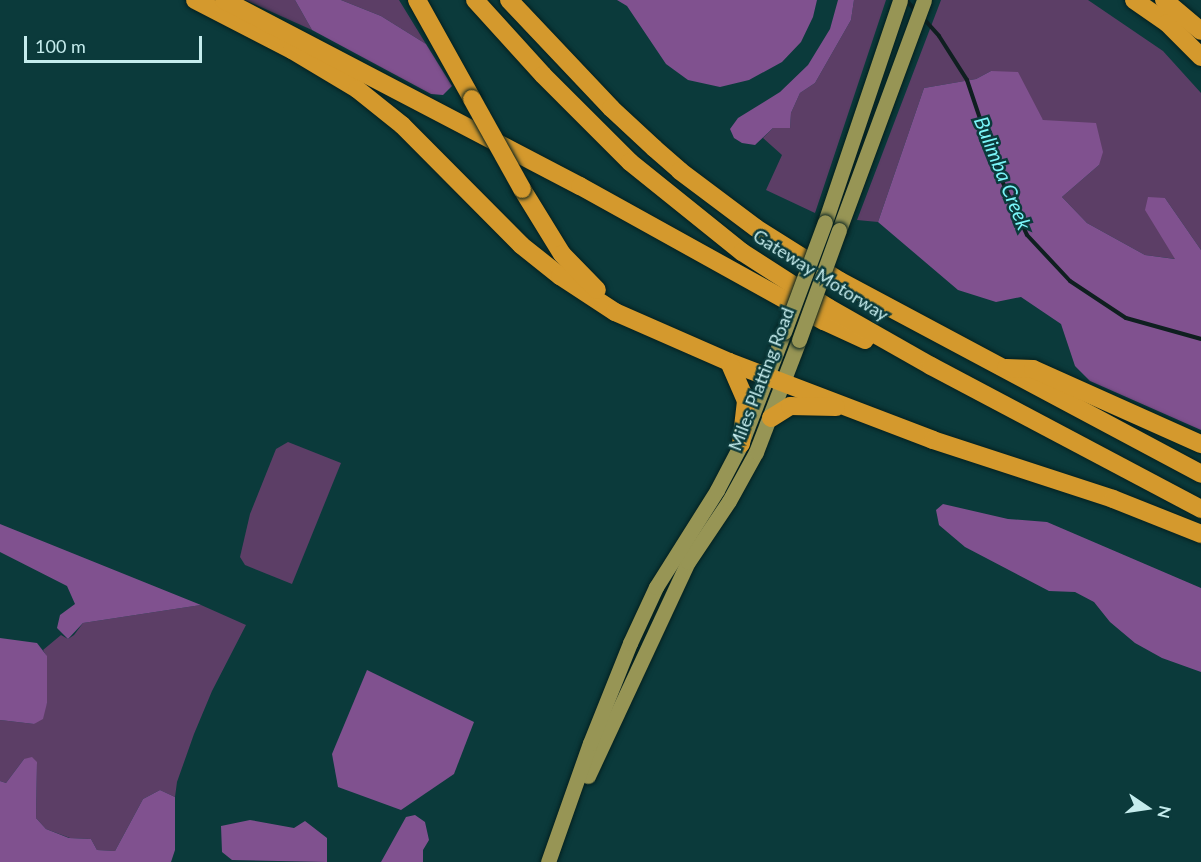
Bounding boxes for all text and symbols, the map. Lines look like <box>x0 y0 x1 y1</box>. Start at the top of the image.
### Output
scale bar <box>27 24 206 62</box>
text: 100 m <box>35 35 86 57</box>
water label: Bulimba Creek <box>969 113 1037 233</box>
street label: Gateway Motorway <box>749 224 893 326</box>
street label: Miles Platting Road <box>724 304 798 454</box>
north arrow <box>1117 778 1177 838</box>
text: N <box>1154 804 1176 820</box>

